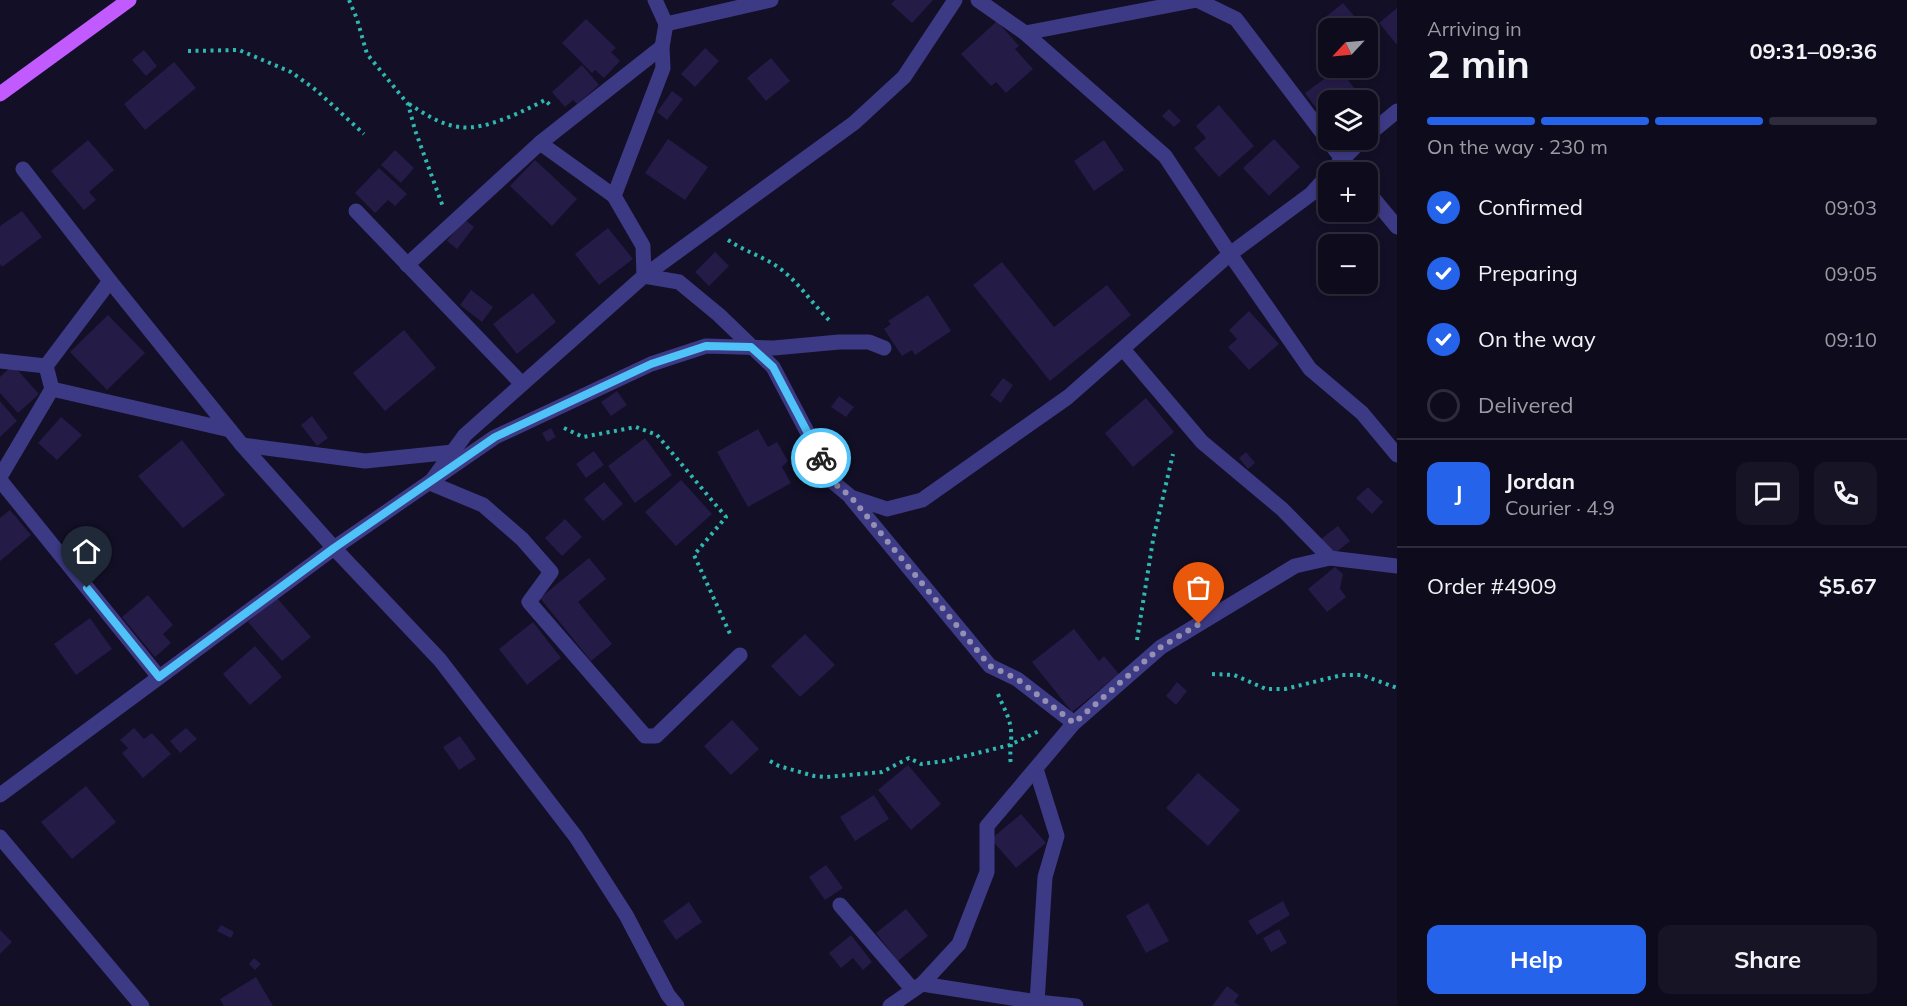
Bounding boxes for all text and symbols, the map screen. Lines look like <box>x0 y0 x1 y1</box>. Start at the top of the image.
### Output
text: Arriving in <box>1427 16 1522 41</box>
north arrow <box>1318 18 1378 78</box>
map controls <box>1318 18 1378 294</box>
text: 09:31–09:36 <box>1749 37 1877 65</box>
text: 2 min <box>1427 39 1530 88</box>
button: layers <box>1318 90 1378 150</box>
text: On the way · 230 m <box>1427 134 1608 159</box>
button: + <box>1318 162 1378 222</box>
icon: check <box>1427 191 1460 224</box>
text: Confirmed <box>1478 193 1583 221</box>
text: 09:03 <box>1824 195 1877 220</box>
button: − <box>1318 234 1378 294</box>
icon: check <box>1427 257 1460 290</box>
text: Preparing <box>1478 259 1578 287</box>
text: 09:05 <box>1824 261 1877 286</box>
icon: check <box>1427 323 1460 356</box>
text: On the way <box>1478 325 1596 353</box>
text: 09:10 <box>1824 327 1877 352</box>
text: Delivered <box>1478 391 1573 419</box>
courier <box>791 428 851 488</box>
icon: bike <box>805 442 838 475</box>
button: chat <box>1736 462 1799 525</box>
button: phone <box>1814 462 1877 525</box>
text: Jordan <box>1505 467 1575 495</box>
text: J <box>1455 479 1462 507</box>
text: Courier · 4.9 <box>1505 495 1615 520</box>
pin <box>61 526 112 588</box>
icon: home <box>70 535 103 568</box>
pin <box>1173 562 1224 624</box>
icon: bag <box>1182 571 1215 604</box>
text: Order #4909 <box>1427 572 1557 600</box>
text: $5.67 <box>1819 572 1877 600</box>
button: Help <box>1427 925 1646 994</box>
button: Share <box>1658 925 1877 994</box>

